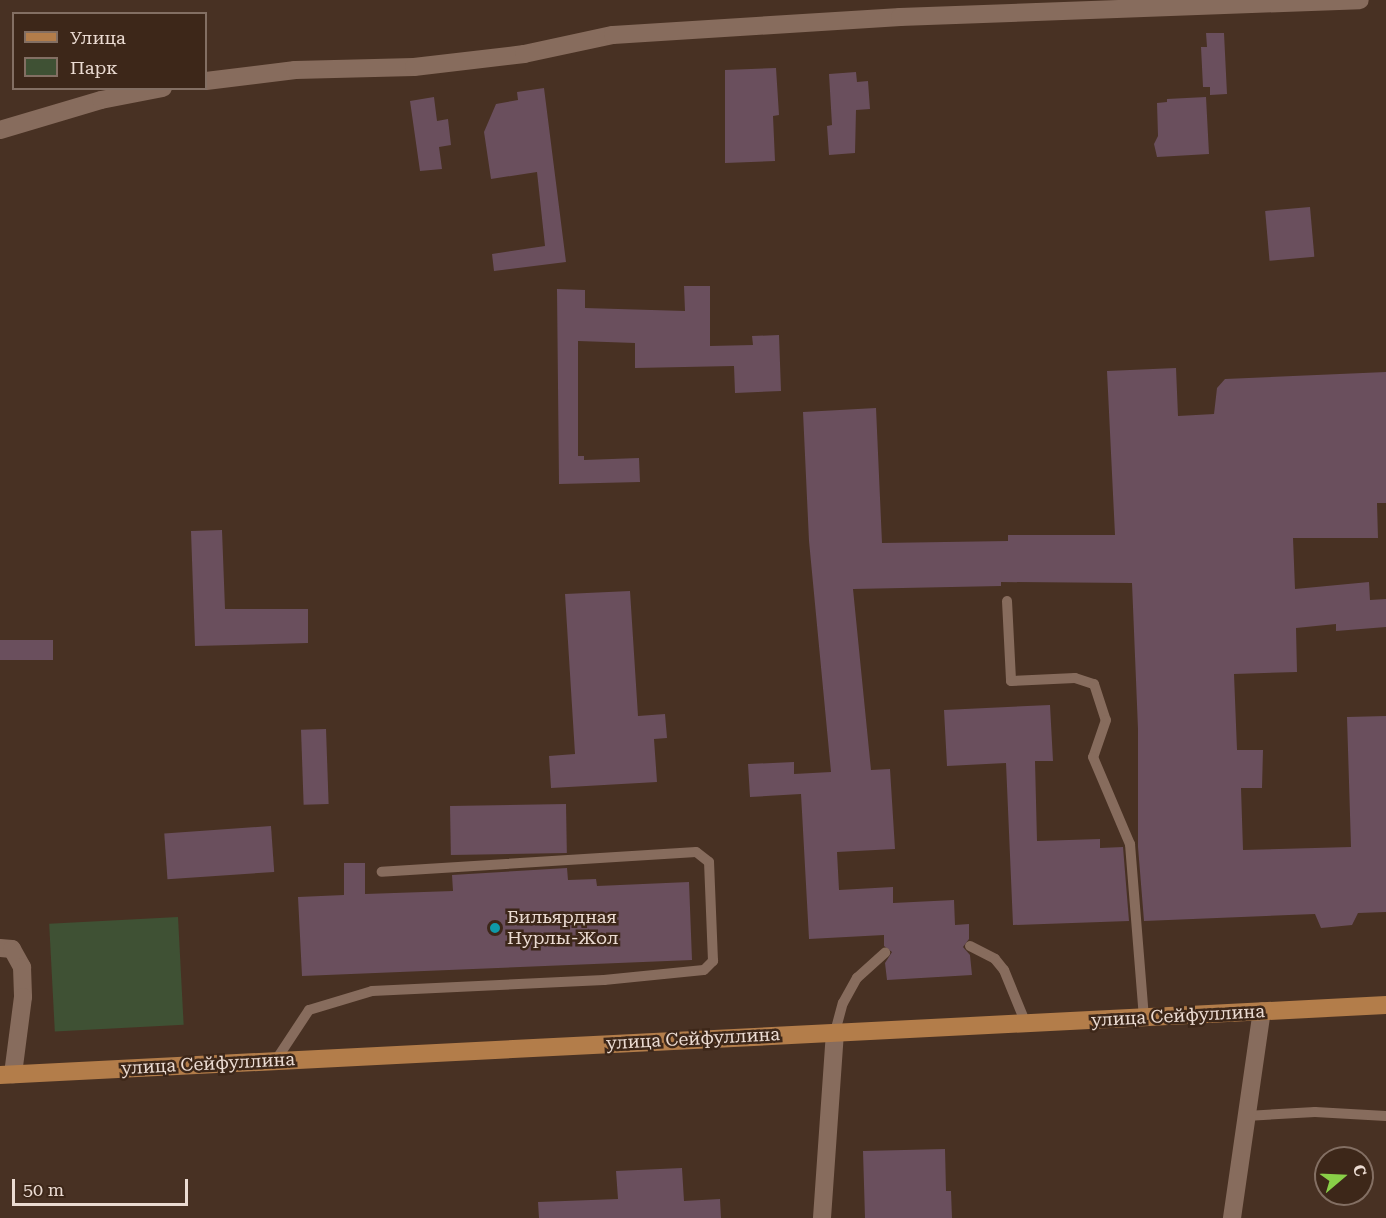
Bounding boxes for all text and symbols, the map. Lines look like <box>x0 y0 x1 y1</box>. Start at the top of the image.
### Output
legend <box>12 12 207 90</box>
text: Улица <box>70 27 126 48</box>
text: Парк <box>70 57 118 78</box>
place label: Бильярдная Нурлы-Жол <box>507 907 618 950</box>
marker: Бильярдная Нурлы-Жол <box>488 921 502 935</box>
street label: улица Сейфуллина <box>1091 1001 1265 1031</box>
street label: улица Сейфуллина <box>606 1024 780 1054</box>
street label: улица Сейфуллина <box>121 1049 295 1079</box>
north arrow <box>1314 1146 1374 1206</box>
text: С <box>1349 1162 1370 1179</box>
scale bar <box>15 1167 190 1205</box>
text: 50 m <box>23 1179 64 1200</box>

